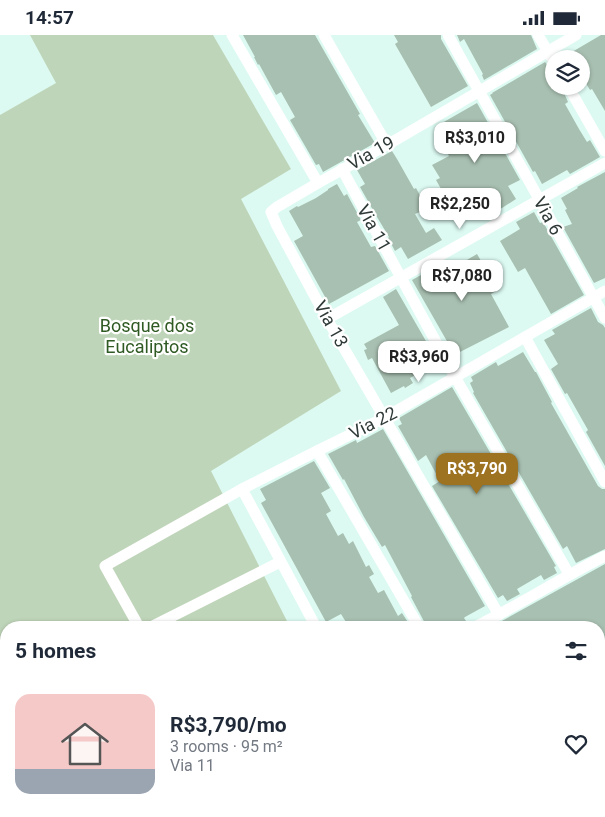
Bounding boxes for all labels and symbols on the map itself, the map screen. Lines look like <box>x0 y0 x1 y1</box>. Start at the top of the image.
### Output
pin: R$3,010 <box>429 121 521 164</box>
street label: Via 19 <box>344 131 398 174</box>
pin: R$2,250 <box>414 187 506 230</box>
street label: Via 6 <box>530 193 567 238</box>
street label: Via 11 <box>353 201 396 255</box>
pin: R$7,080 <box>416 259 508 302</box>
street label: Via 13 <box>310 297 353 351</box>
park label: Bosque dos Eucaliptos <box>100 315 194 357</box>
pin: R$3,960 <box>373 341 465 383</box>
street label: Via 22 <box>346 402 400 443</box>
pin: R$3,790 <box>431 453 523 495</box>

